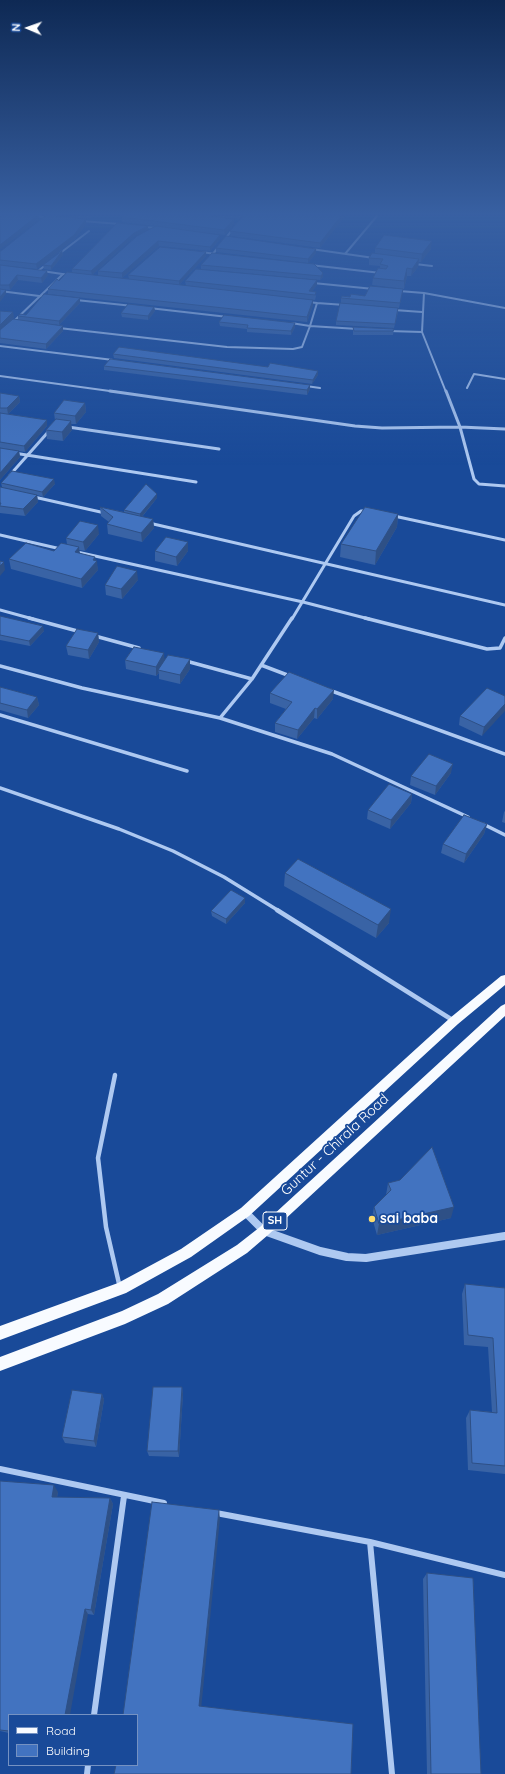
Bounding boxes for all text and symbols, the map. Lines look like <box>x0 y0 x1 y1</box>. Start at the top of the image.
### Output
north arrow <box>8 8 48 48</box>
text: N <box>9 23 23 32</box>
street label: Guntur - Chirala Road <box>278 1091 392 1199</box>
place label: sai baba <box>380 1211 438 1227</box>
road number: SH <box>263 1212 287 1230</box>
marker: sai baba <box>367 1214 377 1224</box>
legend <box>8 1714 138 1766</box>
text: Road <box>46 1723 76 1738</box>
text: Building <box>46 1743 90 1758</box>

